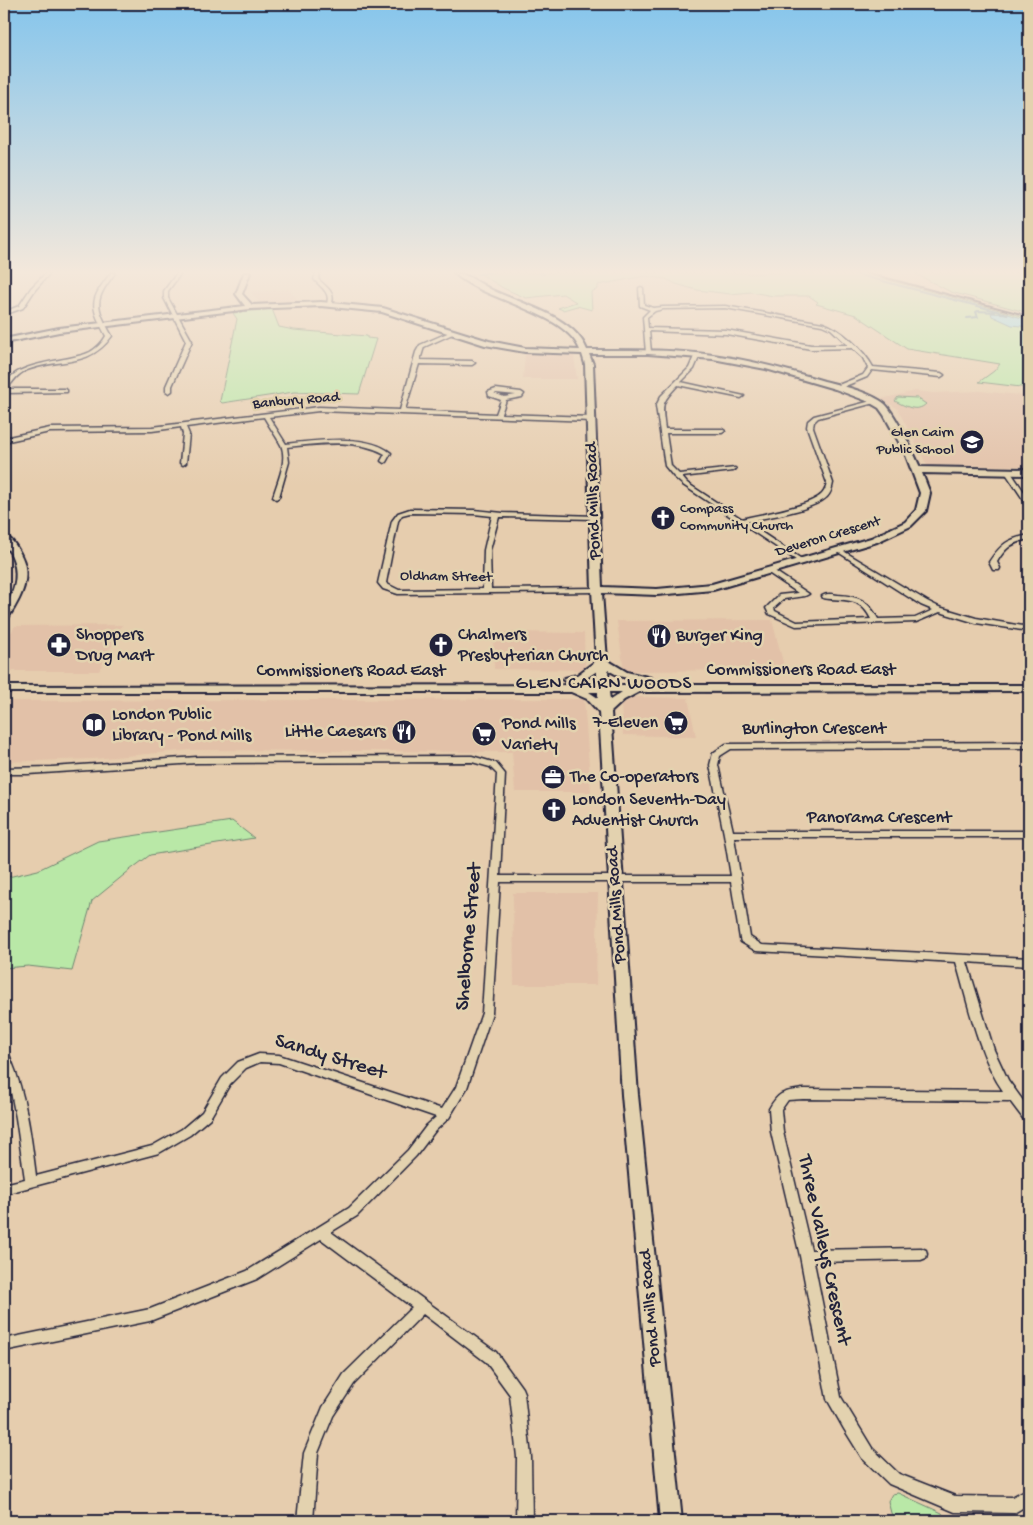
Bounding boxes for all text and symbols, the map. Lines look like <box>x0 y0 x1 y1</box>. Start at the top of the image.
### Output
street label: Banbury Road <box>251 388 341 414</box>
place label: Glen Cairn Public School <box>876 424 954 459</box>
school or university icon: Glen Cairn Public School <box>959 429 985 455</box>
street label: Pond Mills Road <box>581 441 607 561</box>
place label: Compass Community Church <box>680 500 793 535</box>
church icon: Compass Community Church <box>650 505 676 531</box>
street label: Deveron Crescent <box>773 512 884 562</box>
street label: Oldham Street <box>400 567 494 587</box>
restaurant icon: Burger King <box>646 623 672 649</box>
place label: Shoppers Drug Mart <box>75 625 155 667</box>
place label: Chalmers Presbyterian Church <box>457 625 609 667</box>
place label: Burger King <box>675 626 763 647</box>
pharmacy icon: Shoppers Drug Mart <box>46 632 72 658</box>
church icon: Chalmers Presbyterian Church <box>428 632 454 658</box>
street label: Commissioners Road East <box>707 660 897 681</box>
street label: Commissioners Road East <box>257 661 447 682</box>
district label: GLEN CAIRN WOODS <box>516 673 692 696</box>
place label: London Public Library - Pond Mills <box>112 705 253 747</box>
supermarket icon: 7-Eleven <box>663 710 689 736</box>
library icon: London Public Library - Pond Mills <box>81 712 107 738</box>
place label: 7-Eleven <box>592 713 658 734</box>
place label: Pond Mills Variety <box>501 714 577 756</box>
restaurant icon: Little Caesars <box>391 719 417 745</box>
street label: Burlington Crescent <box>741 719 887 740</box>
supermarket icon: Pond Mills Variety <box>471 721 497 747</box>
place label: Little Caesars <box>285 722 387 743</box>
office icon: The Co-operators <box>540 764 566 790</box>
place label: The Co-operators <box>569 767 700 788</box>
place label: London Seventh-Day Adventist Church <box>572 790 726 832</box>
church icon: London Seventh-Day Adventist Church <box>541 797 567 823</box>
street label: Panorama Crescent <box>806 808 953 829</box>
street label: Pond Mills Road <box>602 844 632 965</box>
street label: Shelborne Street <box>451 860 489 1012</box>
street label: Sandy Street <box>271 1029 391 1087</box>
street label: Three Valleys Crescent <box>790 1152 856 1350</box>
street label: Pond Mills Road <box>635 1247 667 1368</box>

